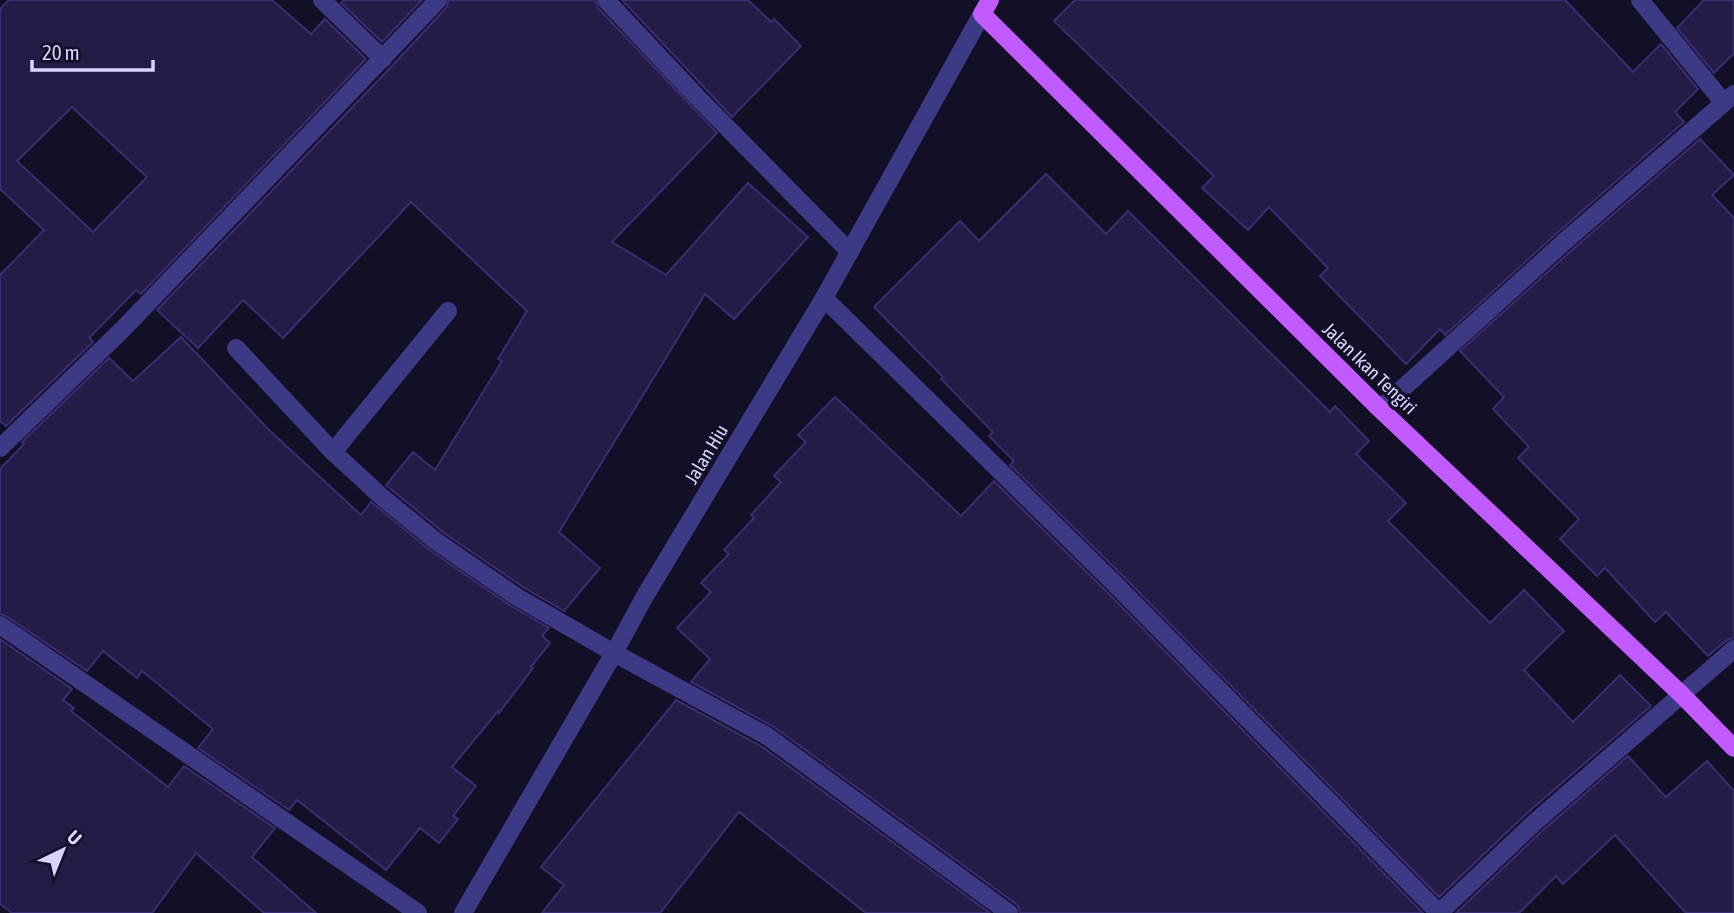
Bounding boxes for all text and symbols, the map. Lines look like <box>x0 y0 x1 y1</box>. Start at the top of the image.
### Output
scale bar <box>32 28 152 72</box>
text: 20 m <box>42 40 80 64</box>
street label: Jalan Ikan Tengiri <box>1318 318 1422 418</box>
street label: Jalan Hiu <box>680 420 732 488</box>
north arrow <box>28 815 98 885</box>
text: U <box>63 826 86 849</box>

